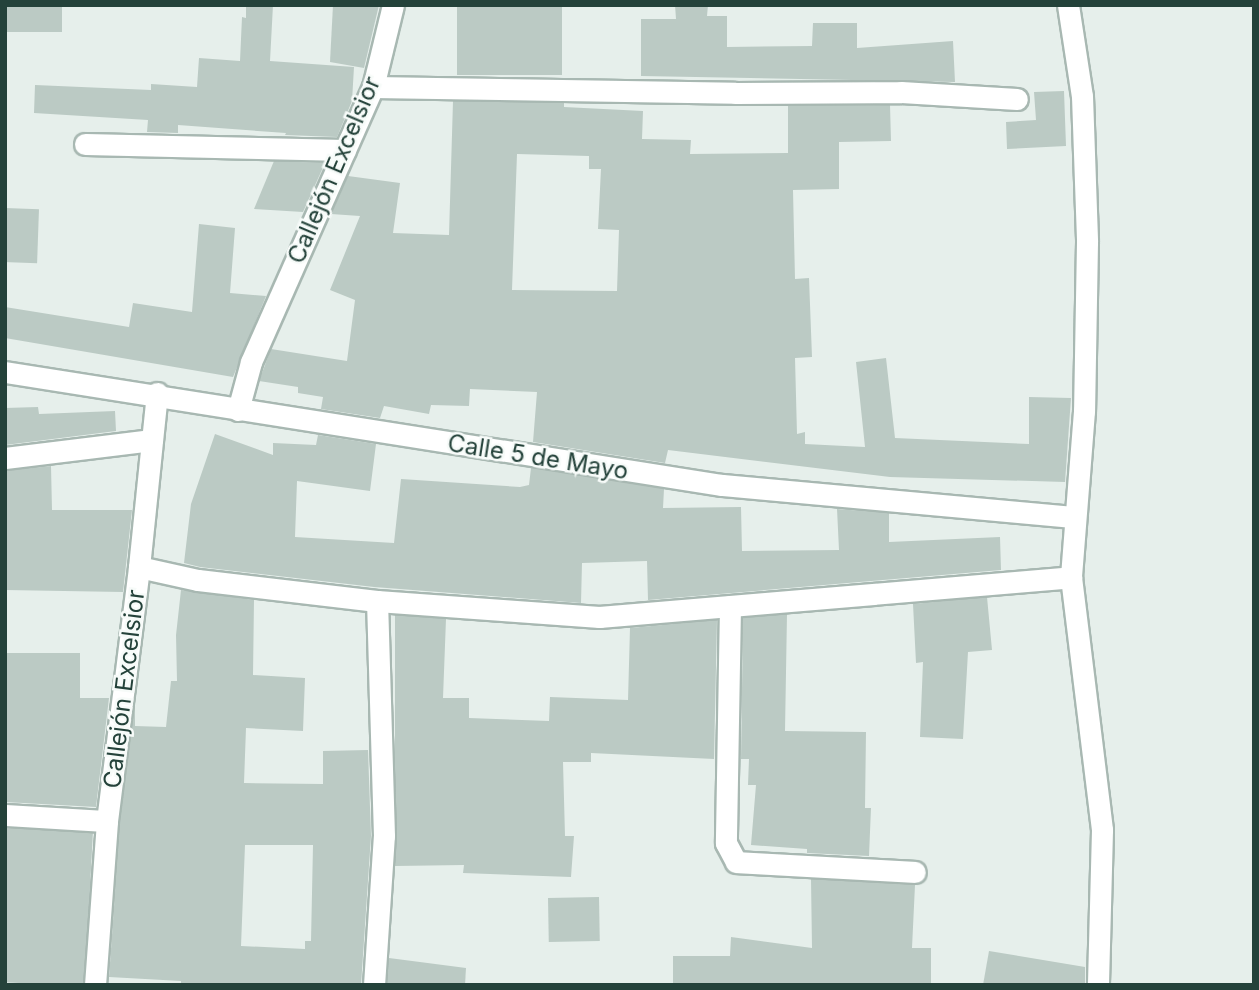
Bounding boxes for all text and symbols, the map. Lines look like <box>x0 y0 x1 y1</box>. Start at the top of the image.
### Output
street label: Callejón Excelsior <box>282 72 386 268</box>
street label: Calle 5 de Mayo <box>446 429 630 485</box>
street label: Callejón Excelsior <box>98 588 150 790</box>

